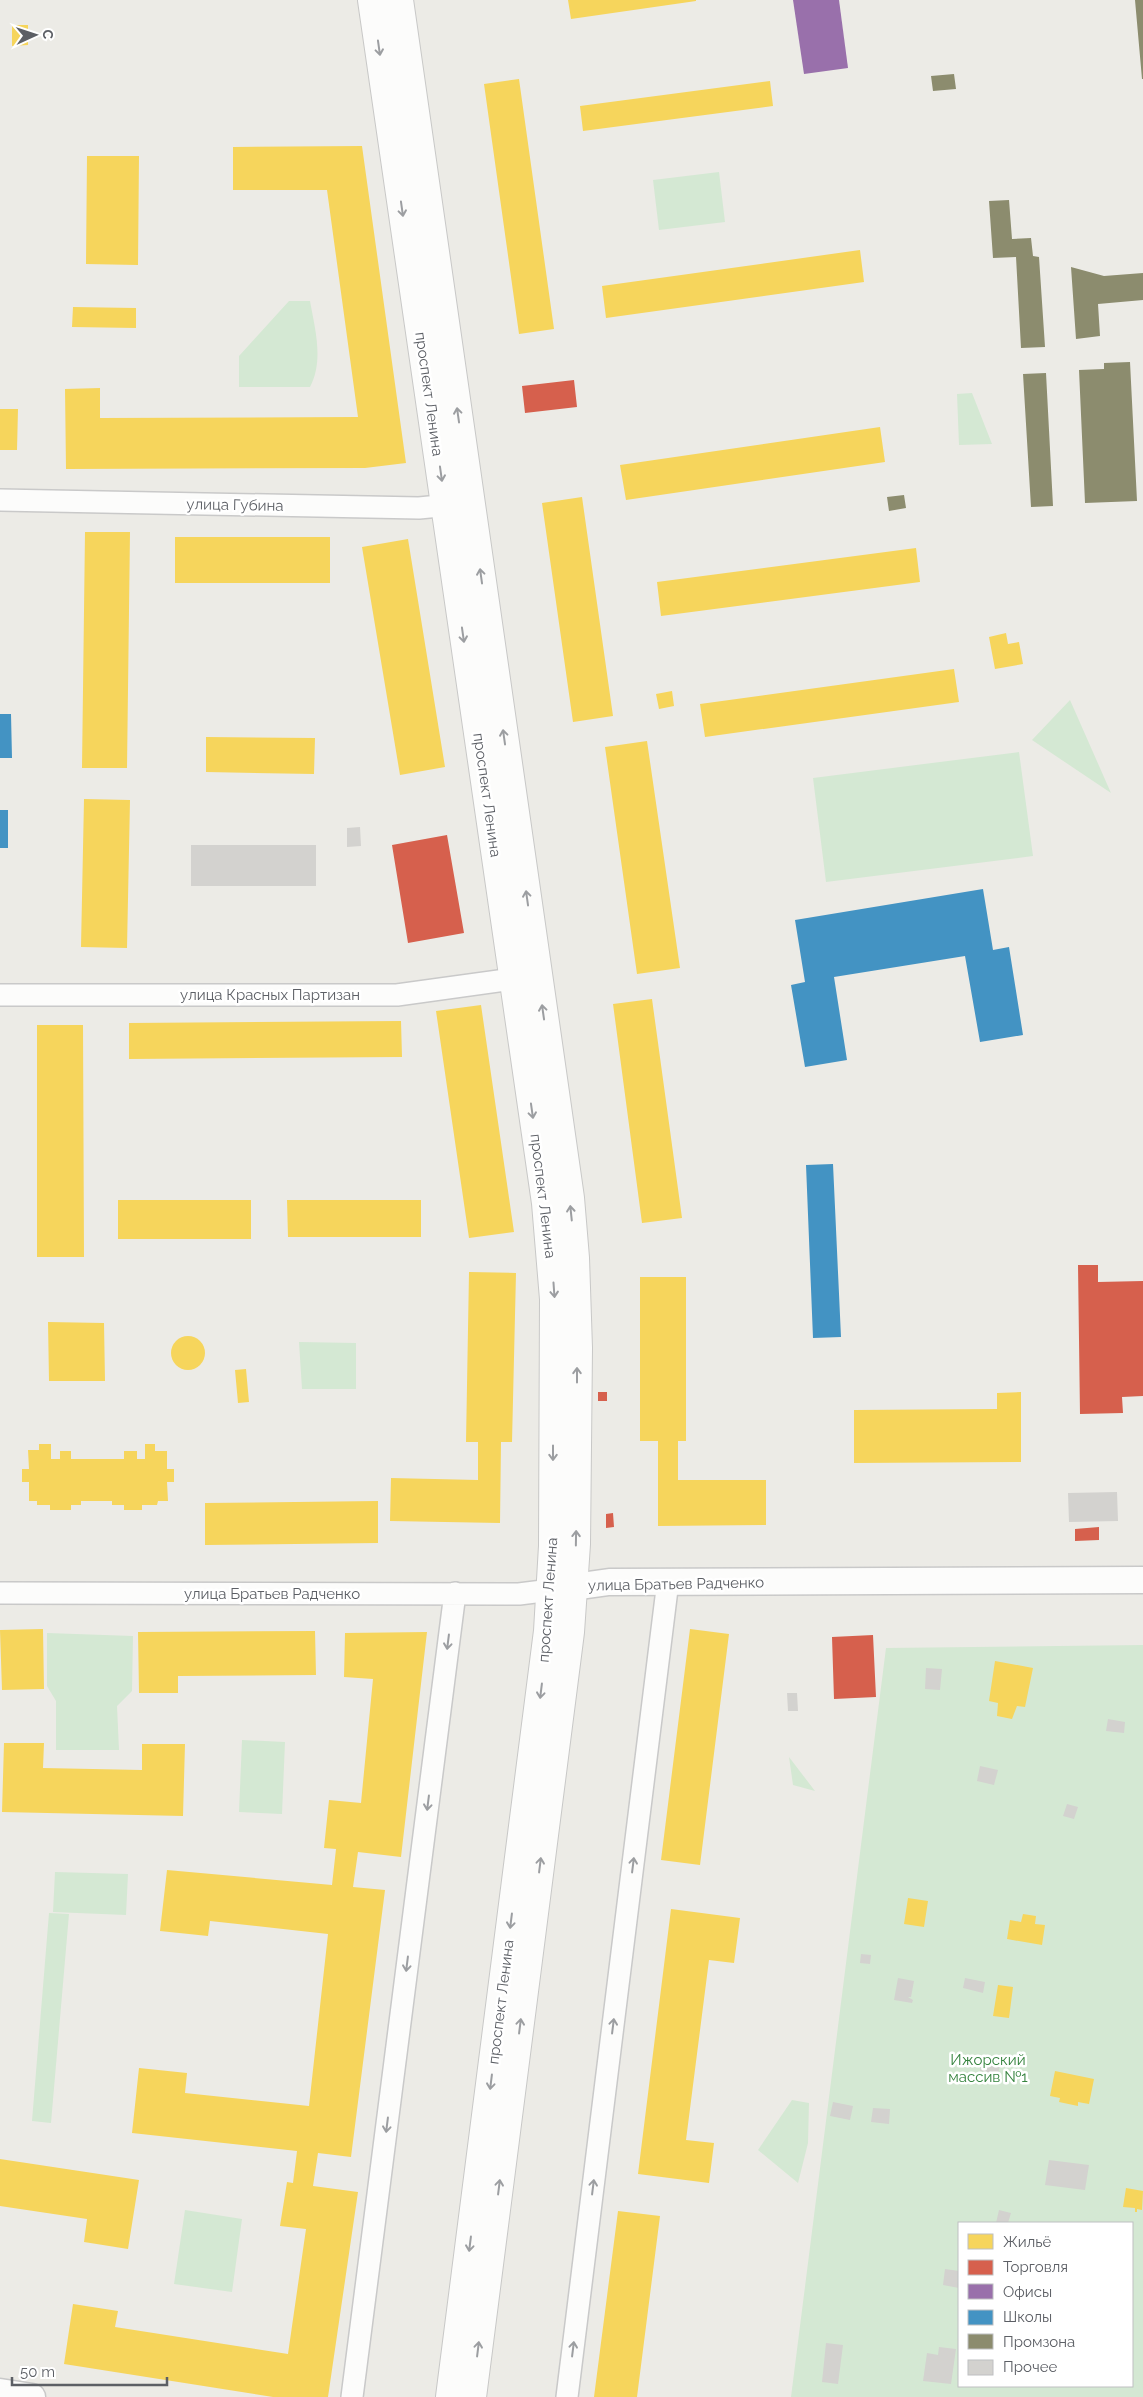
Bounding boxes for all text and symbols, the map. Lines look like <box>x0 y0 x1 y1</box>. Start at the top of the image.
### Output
north arrow <box>10 10 60 60</box>
text: С <box>40 29 56 40</box>
one-way arrow <box>374 40 384 56</box>
one-way arrow <box>397 201 407 217</box>
street label: проспект Ленина <box>411 331 447 457</box>
one-way arrow <box>453 408 463 424</box>
one-way arrow <box>436 465 446 481</box>
street label: улица Губина <box>186 495 284 515</box>
one-way arrow <box>476 568 486 584</box>
one-way arrow <box>459 626 469 642</box>
one-way arrow <box>499 729 509 745</box>
street label: проспект Ленина <box>469 732 505 858</box>
one-way arrow <box>522 890 532 906</box>
street label: улица Красных Партизан <box>180 986 360 1004</box>
one-way arrow <box>538 1004 548 1020</box>
one-way arrow <box>528 1103 538 1119</box>
street label: проспект Ленина <box>526 1133 560 1259</box>
one-way arrow <box>566 1205 576 1221</box>
one-way arrow <box>549 1282 558 1298</box>
one-way arrow <box>572 1368 582 1384</box>
one-way arrow <box>548 1444 558 1460</box>
one-way arrow <box>571 1530 581 1546</box>
street label: проспект Ленина <box>535 1537 561 1663</box>
street label: улица Братьев Радченко <box>588 1573 764 1595</box>
street label: улица Братьев Радченко <box>184 1585 360 1603</box>
one-way arrow <box>443 1633 453 1649</box>
one-way arrow <box>536 1682 546 1698</box>
one-way arrow <box>423 1795 433 1811</box>
one-way arrow <box>536 1857 546 1873</box>
one-way arrow <box>628 1857 638 1873</box>
one-way arrow <box>506 1913 516 1929</box>
street label: проспект Ленина <box>484 1939 518 2065</box>
one-way arrow <box>402 1956 412 1972</box>
one-way arrow <box>608 2018 618 2034</box>
one-way arrow <box>515 2019 525 2035</box>
park label: Ижорский массив №1 <box>948 2051 1028 2086</box>
one-way arrow <box>486 2074 496 2090</box>
one-way arrow <box>382 2117 392 2133</box>
one-way arrow <box>494 2180 504 2196</box>
one-way arrow <box>588 2180 598 2196</box>
legend <box>958 2222 1133 2387</box>
text: Жильё <box>1003 2233 1052 2251</box>
one-way arrow <box>465 2235 475 2251</box>
text: Торговля <box>1003 2258 1068 2276</box>
text: Офисы <box>1003 2283 1052 2301</box>
text: Школы <box>1003 2308 1052 2326</box>
text: Промзона <box>1003 2333 1075 2351</box>
one-way arrow <box>473 2341 483 2357</box>
one-way arrow <box>568 2341 578 2357</box>
scale bar <box>12 2354 168 2386</box>
text: Прочее <box>1003 2358 1057 2376</box>
text: 50 m <box>20 2363 55 2381</box>

